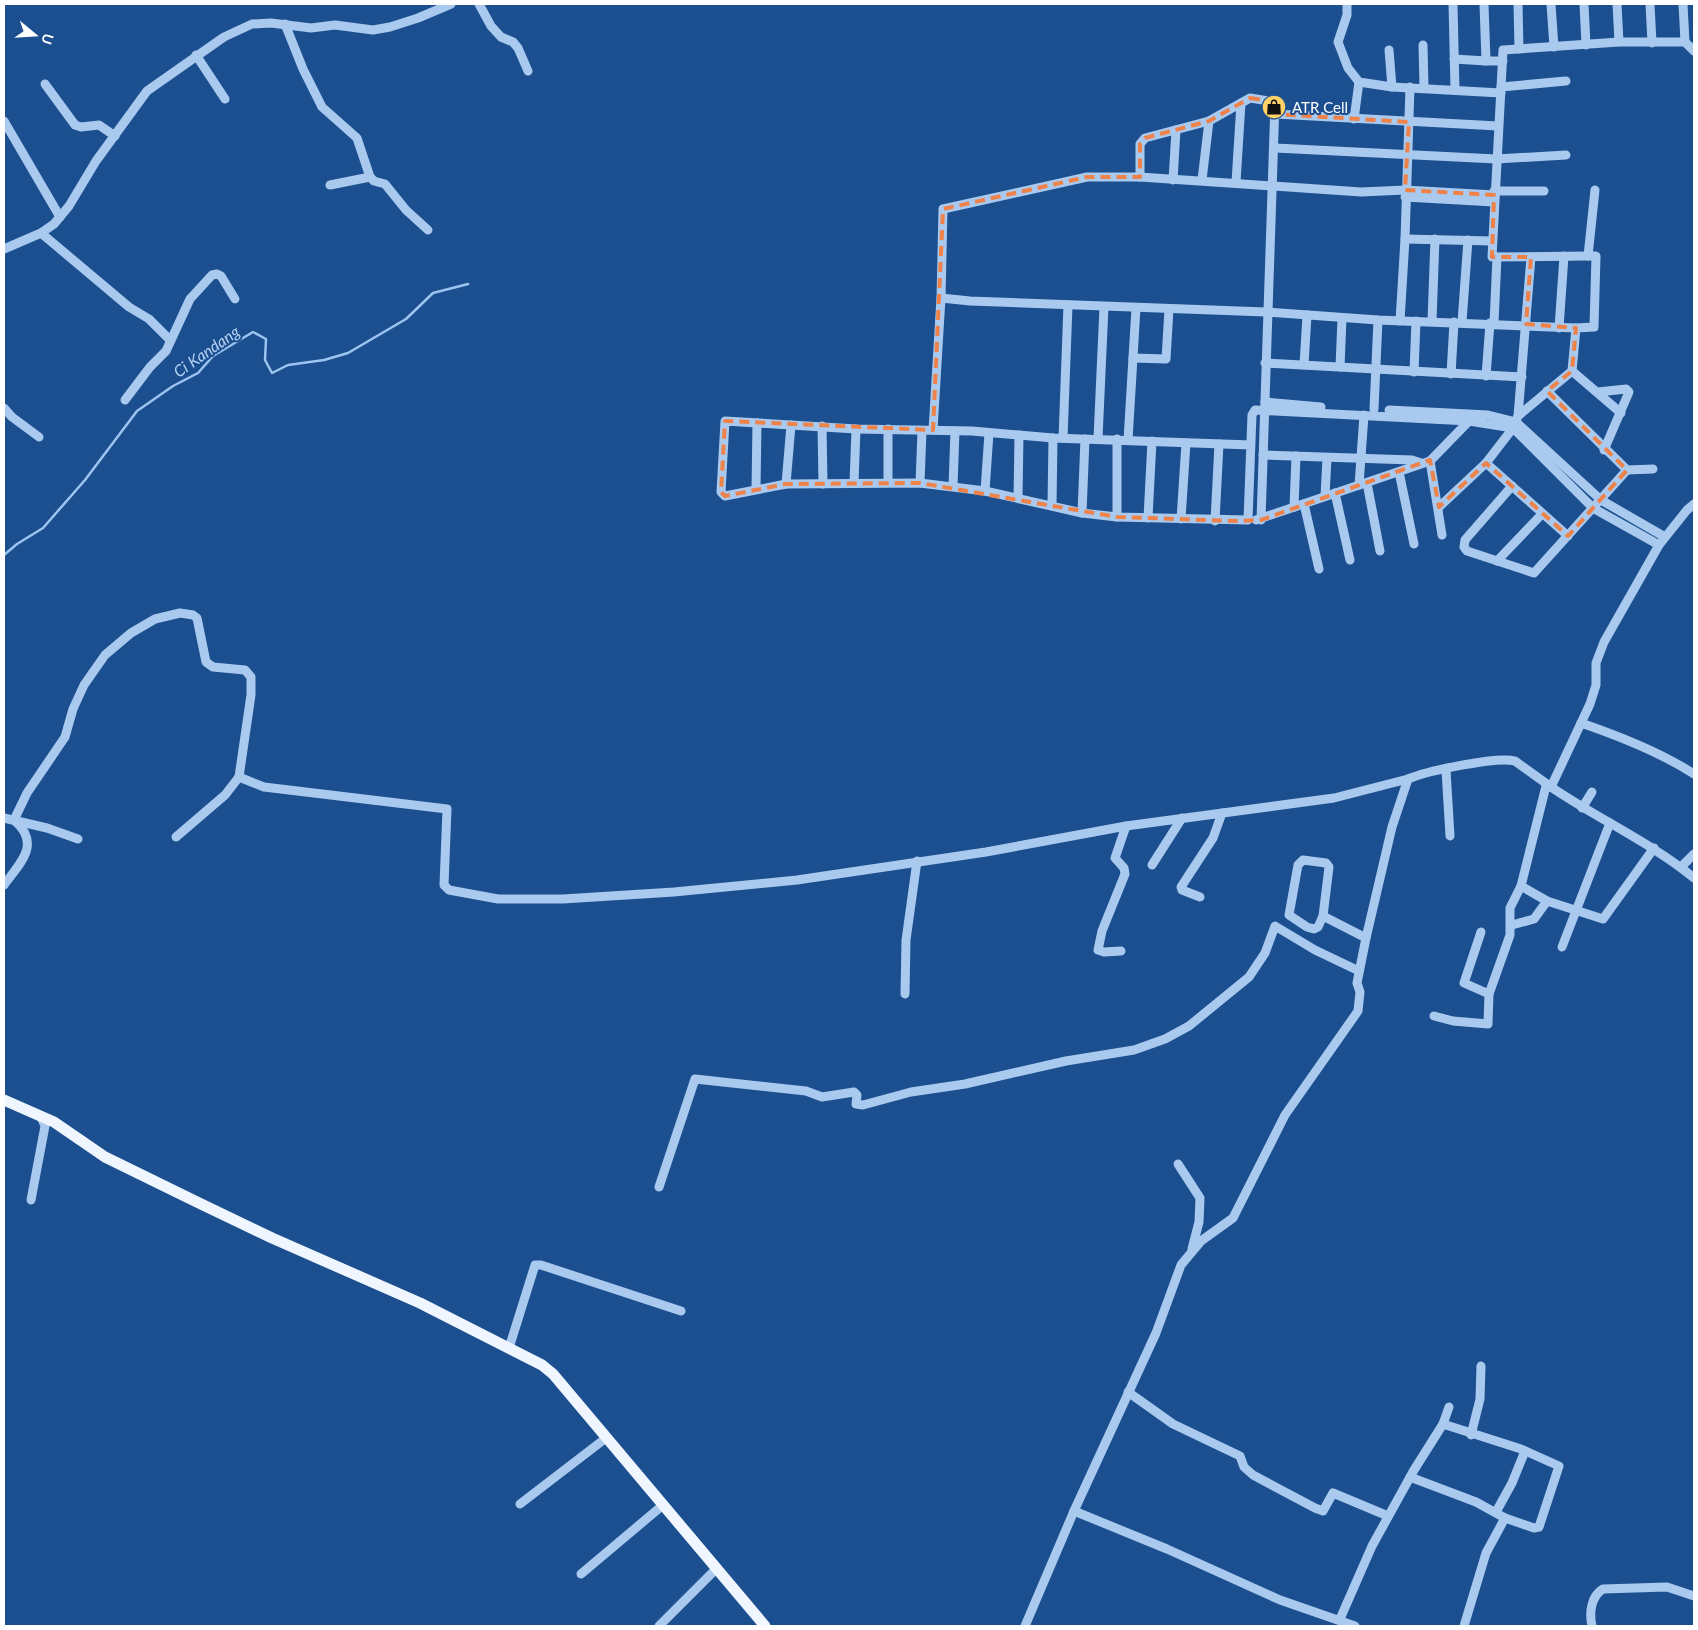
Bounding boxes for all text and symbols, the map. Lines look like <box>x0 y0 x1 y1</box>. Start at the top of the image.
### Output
north arrow <box>10 10 60 60</box>
text: U <box>38 32 58 47</box>
shop icon: ATR Cell <box>1261 94 1287 120</box>
place label: ATR Cell <box>1292 98 1348 116</box>
water label: Ci Kandang <box>169 321 243 381</box>

